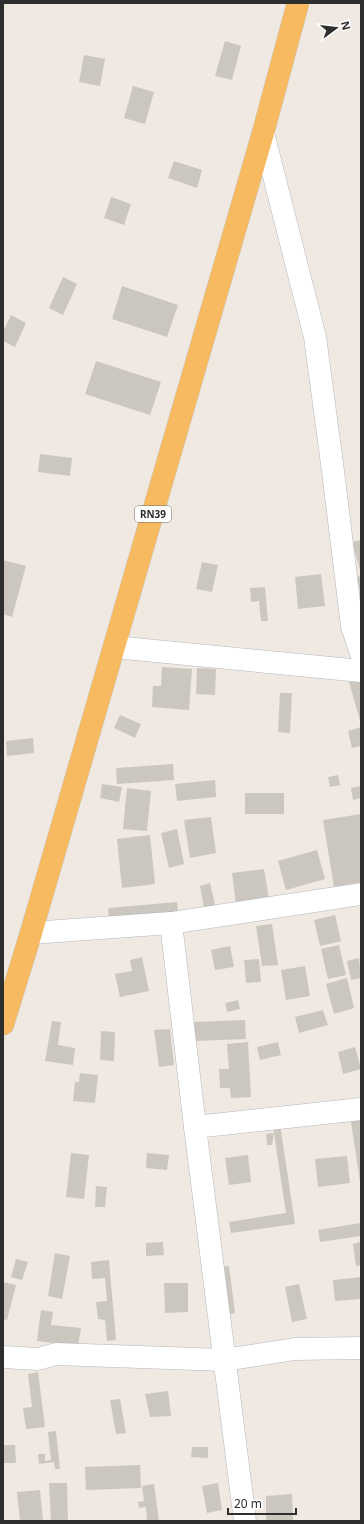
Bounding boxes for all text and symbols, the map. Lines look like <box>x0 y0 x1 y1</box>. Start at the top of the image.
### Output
north arrow <box>316 8 356 48</box>
text: N <box>338 19 355 32</box>
road number: RN39 <box>135 506 171 522</box>
scale bar <box>228 1490 296 1516</box>
text: 20 m <box>234 1495 262 1512</box>

